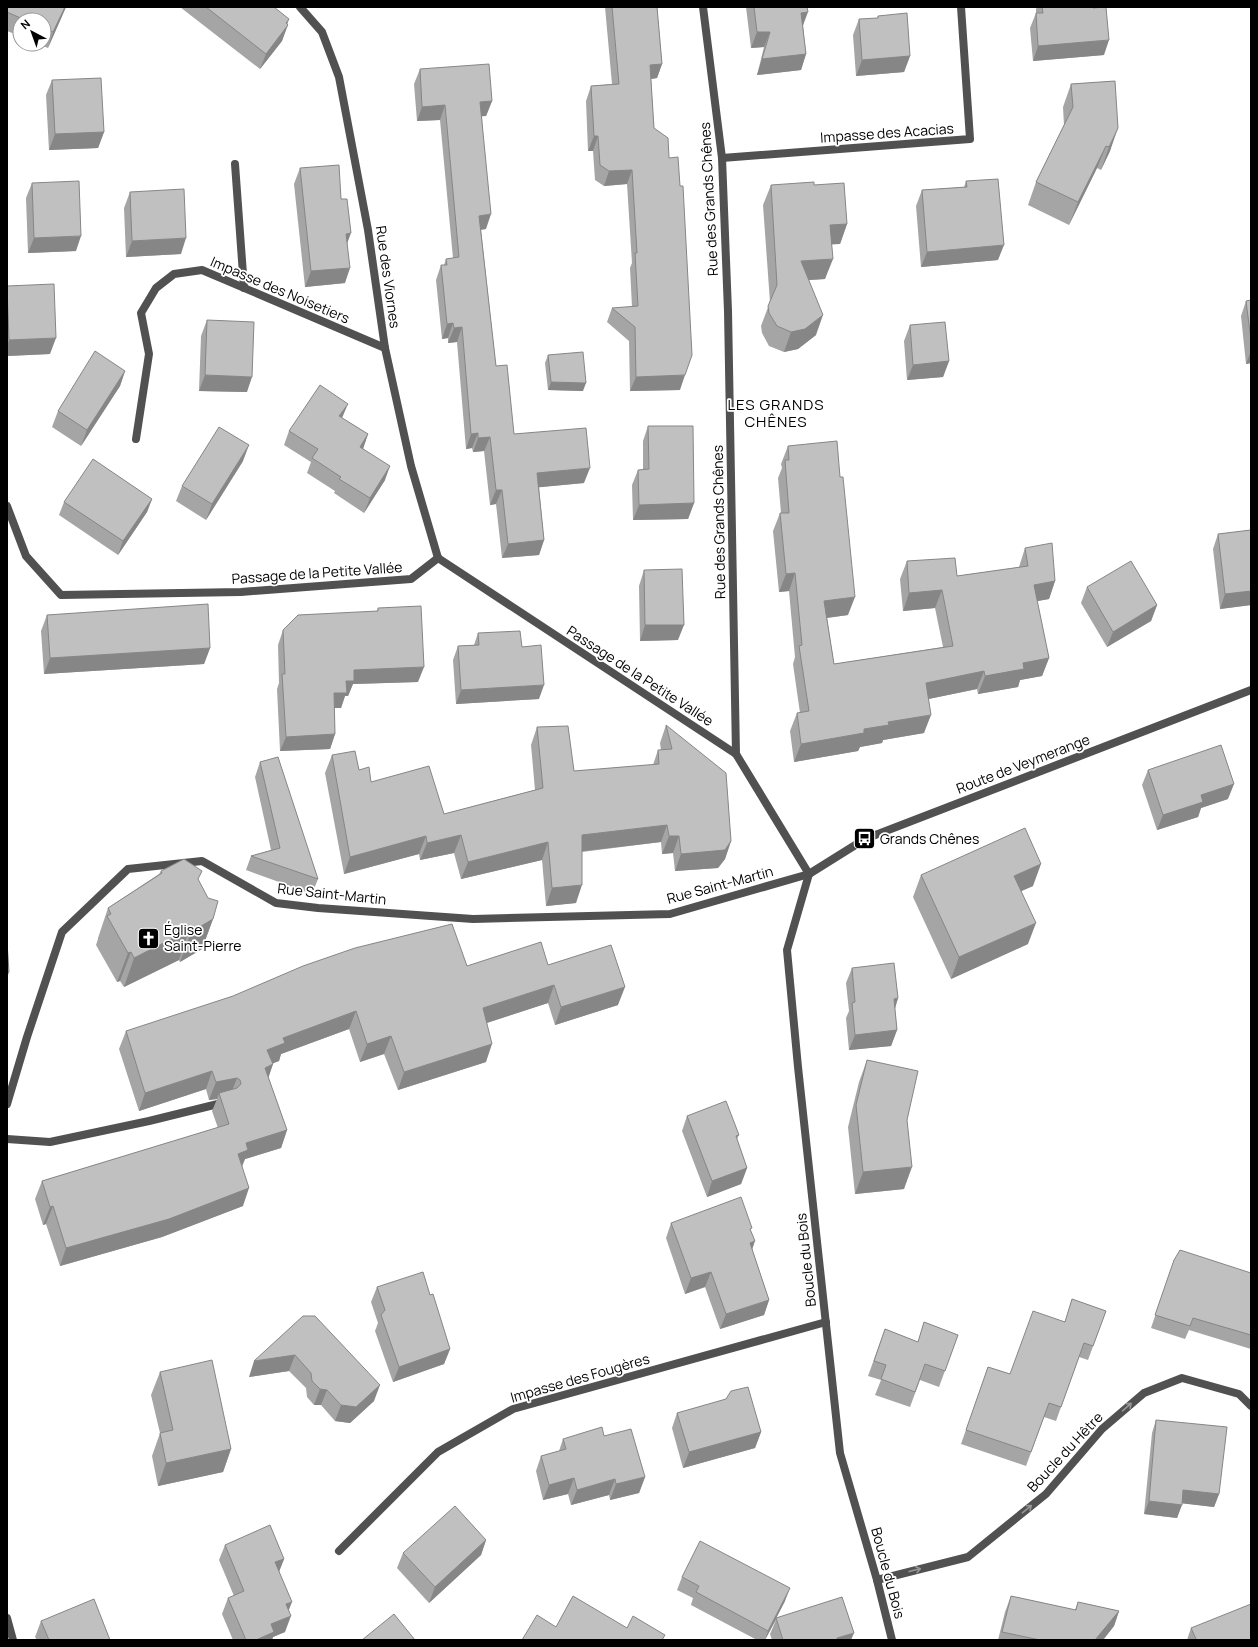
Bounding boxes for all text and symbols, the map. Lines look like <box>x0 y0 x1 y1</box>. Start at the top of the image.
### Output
north arrow <box>12 12 52 52</box>
text: N <box>17 16 33 32</box>
street label: Impasse des Acacias <box>820 118 954 147</box>
street label: Rue des Grands Chênes <box>695 122 722 276</box>
street label: Rue des Viornes <box>372 224 405 329</box>
street label: Impasse des Noisetiers <box>208 252 353 327</box>
district label: LES GRANDS CHÊNES <box>727 394 825 432</box>
street label: Rue des Grands Chênes <box>708 445 729 599</box>
street label: Passage de la Petite Vallée <box>231 557 403 588</box>
street label: Passage de la Petite Vallée <box>563 621 717 730</box>
street label: Route de Veymerange <box>953 729 1092 798</box>
bus stop icon: Grands Chênes <box>852 826 878 852</box>
place label: Grands Chênes <box>880 829 979 848</box>
street label: Rue Saint-Martin <box>665 861 775 908</box>
street label: Rue Saint-Martin <box>277 878 387 909</box>
place label: Église Saint-Pierre <box>164 920 242 955</box>
church icon: Église Saint-Pierre <box>135 925 161 951</box>
street label: Boucle du Bois <box>791 1212 820 1308</box>
street label: Impasse des Fougères <box>508 1349 652 1406</box>
one-way arrow <box>1122 1403 1132 1412</box>
street label: Boucle du Hêtre <box>1023 1408 1107 1496</box>
one-way arrow <box>1022 1505 1032 1514</box>
street label: Boucle du Bois <box>867 1525 910 1621</box>
one-way arrow <box>908 1566 921 1573</box>

